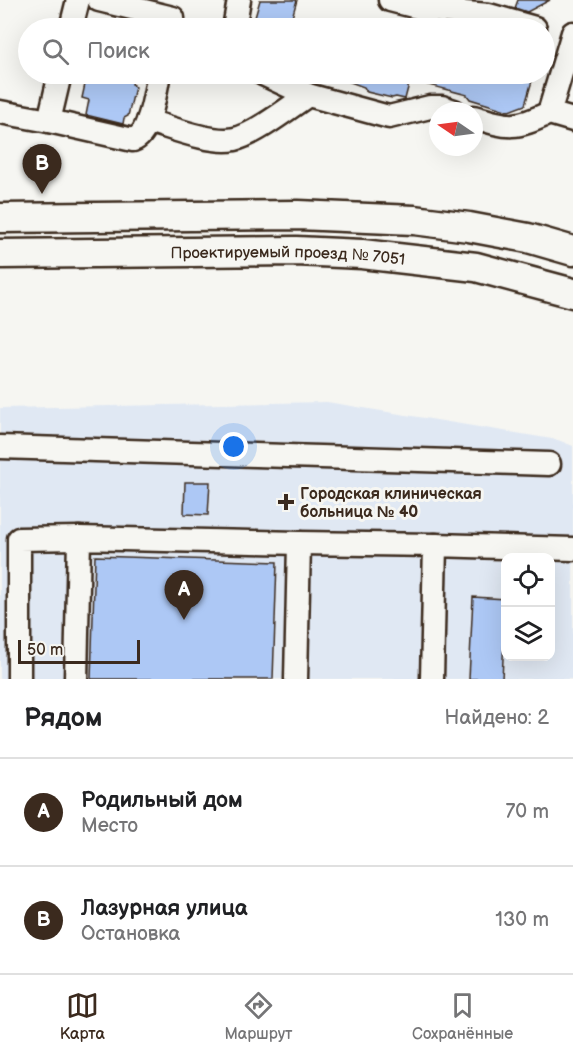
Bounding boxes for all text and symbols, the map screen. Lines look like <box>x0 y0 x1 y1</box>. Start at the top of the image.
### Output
search box <box>18 18 555 84</box>
icon: search <box>39 35 72 68</box>
text: Поиск <box>87 38 150 65</box>
north arrow <box>429 102 483 156</box>
pin: B <box>22 144 62 194</box>
street label: Проектируемый проезд № 7051 <box>170 243 406 270</box>
your location <box>219 432 248 461</box>
place label: Городская клиническая больница № 40 <box>300 485 482 522</box>
marker: Городская клиническая больница № 40 <box>277 493 295 511</box>
map controls <box>501 553 555 661</box>
button: locate <box>501 553 555 607</box>
pin: A <box>164 570 204 620</box>
button: layers <box>501 607 555 661</box>
scale bar <box>18 637 140 664</box>
text: 50 m <box>27 641 63 660</box>
text: Рядом <box>24 703 102 734</box>
text: Найдено: 2 <box>445 706 549 730</box>
text: Родильный дом <box>81 787 243 814</box>
text: A <box>37 800 50 824</box>
text: 70 m <box>505 800 549 824</box>
text: Место <box>81 814 138 838</box>
text: Лазурная улица <box>81 895 248 922</box>
text: B <box>36 908 51 932</box>
text: 130 m <box>495 908 549 932</box>
text: Остановка <box>81 922 180 946</box>
tab: Карта <box>60 989 105 1044</box>
tab: Маршрут <box>224 989 293 1044</box>
tab: Сохранённые <box>412 989 513 1044</box>

